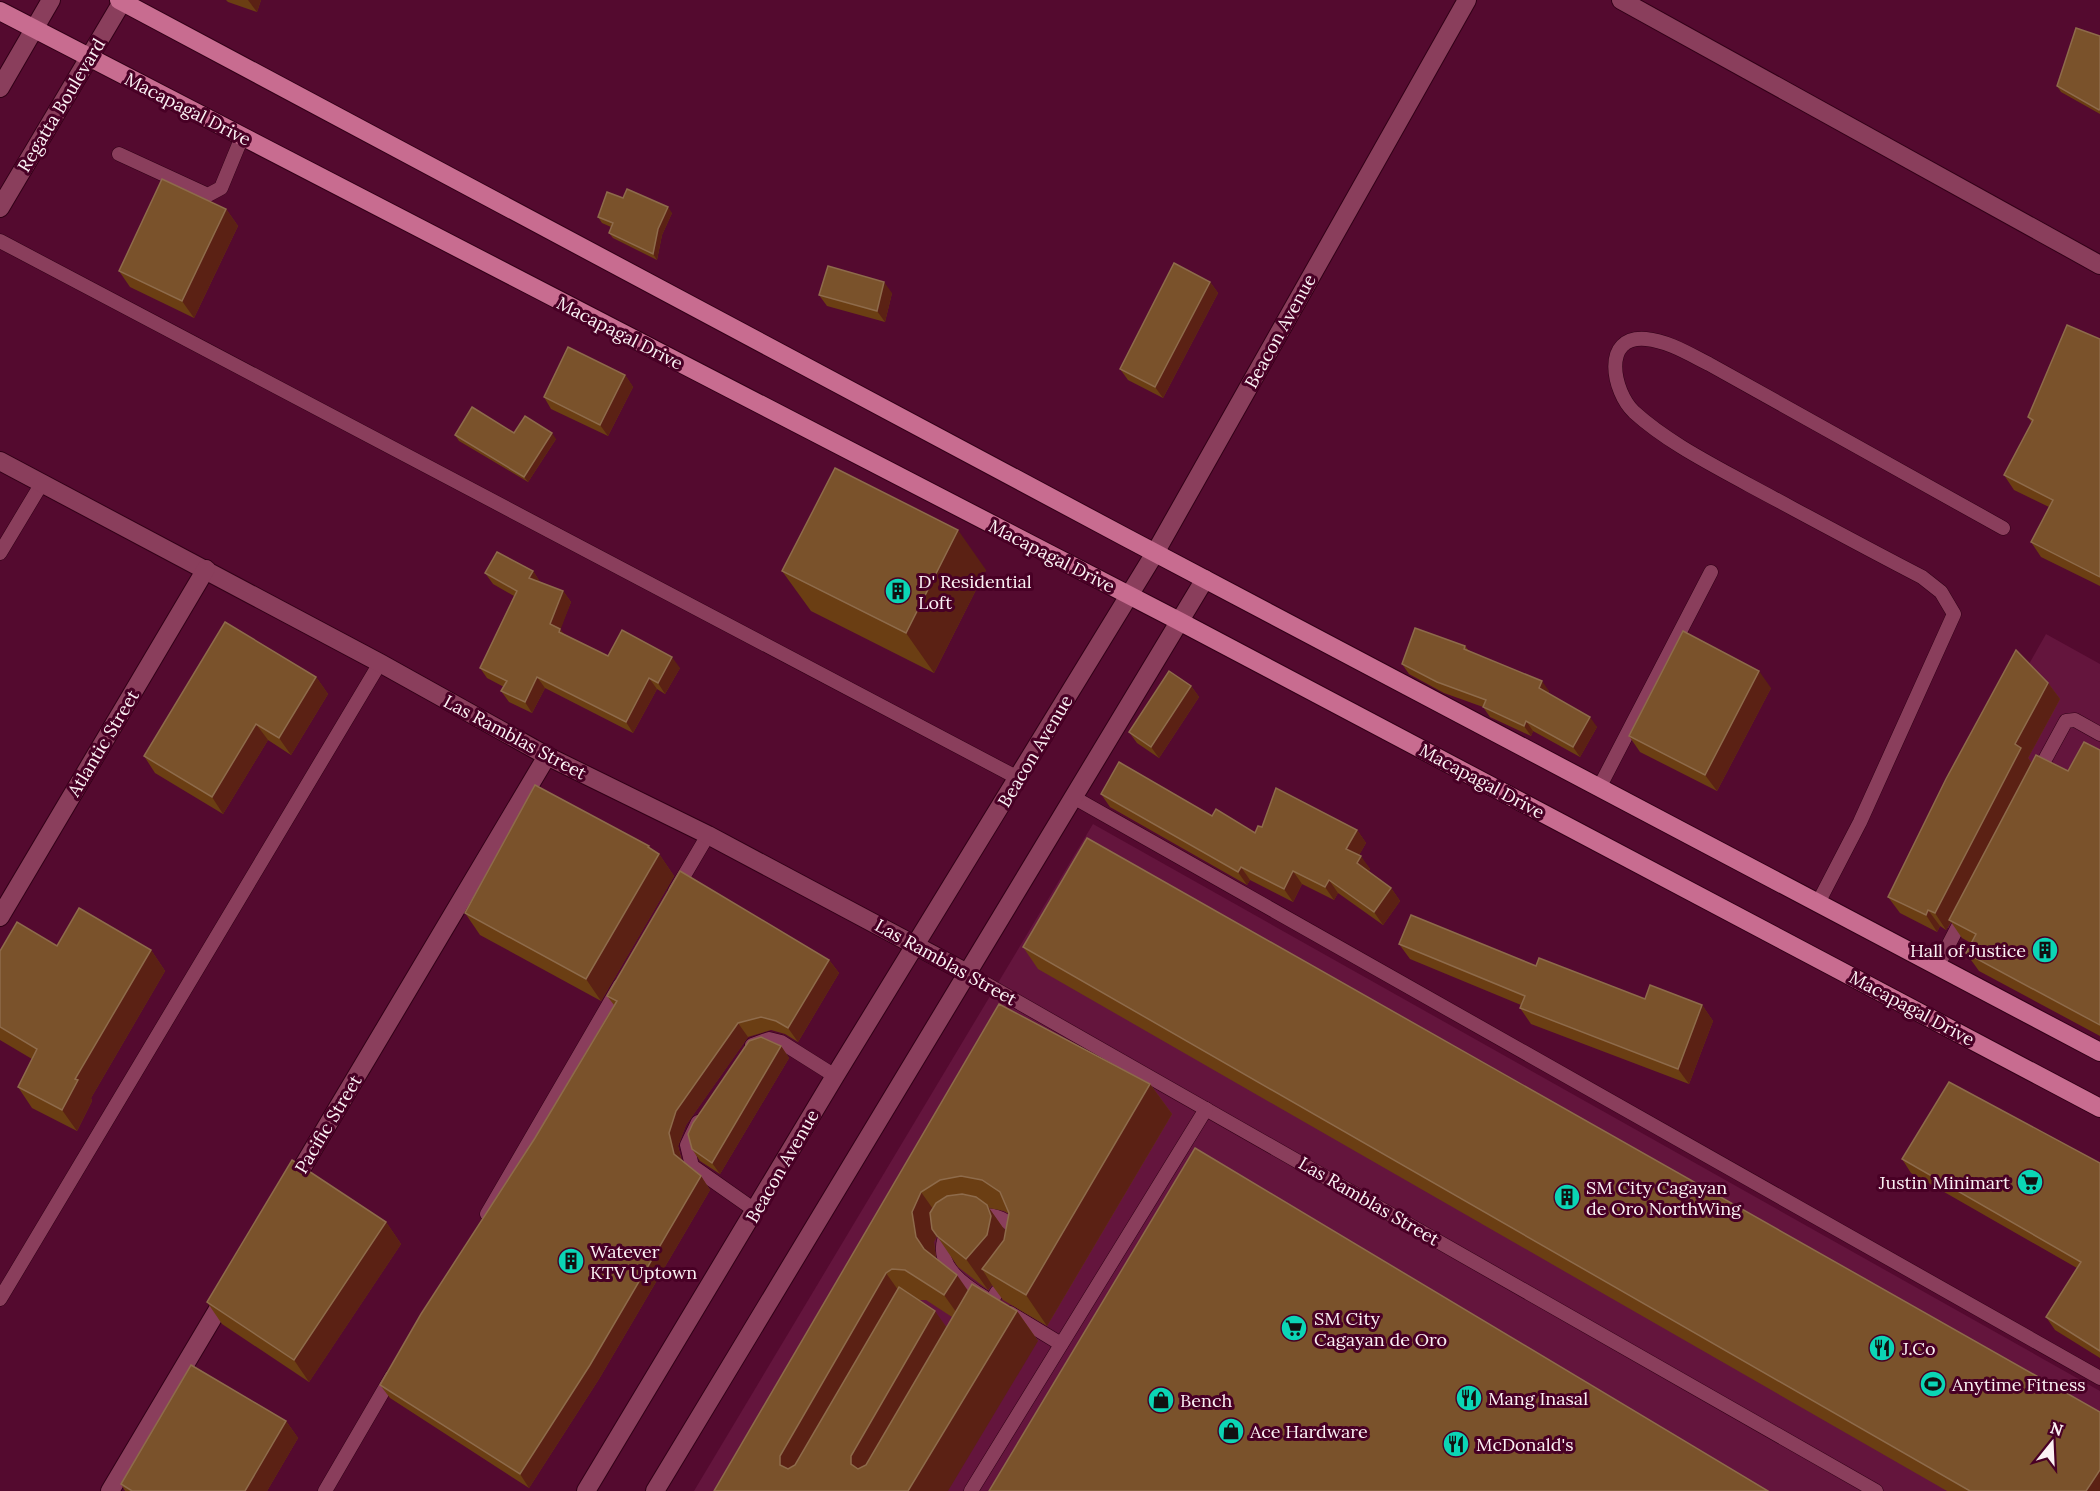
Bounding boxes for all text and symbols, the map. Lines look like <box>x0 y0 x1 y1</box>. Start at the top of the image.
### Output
street label: Regatta Boulevard <box>12 34 110 176</box>
street label: Macapagal Drive <box>121 67 255 151</box>
street label: Beacon Avenue <box>1239 270 1321 392</box>
street label: Macapagal Drive <box>553 291 687 375</box>
street label: Macapagal Drive <box>985 514 1119 598</box>
place label: D' Residential Loft <box>918 570 1032 614</box>
building icon: D' Residential Loft <box>883 576 913 606</box>
street label: Atlantic Street <box>62 685 144 801</box>
street label: Las Ramblas Street <box>440 690 590 784</box>
street label: Beacon Avenue <box>992 690 1078 811</box>
street label: Macapagal Drive <box>1415 738 1549 824</box>
street label: Las Ramblas Street <box>871 913 1021 1011</box>
building icon: Hall of Justice <box>2030 935 2060 965</box>
place label: Hall of Justice <box>1910 939 2026 962</box>
street label: Macapagal Drive <box>1845 965 1979 1051</box>
street label: Pacific Street <box>289 1070 367 1178</box>
street label: Beacon Avenue <box>740 1105 824 1227</box>
street label: Las Ramblas Street <box>1295 1151 1443 1251</box>
supermarket icon: Justin Minimart <box>2015 1167 2045 1197</box>
place label: Justin Minimart <box>1878 1171 2010 1194</box>
place label: SM City Cagayan de Oro NorthWing <box>1586 1176 1742 1220</box>
building icon: SM City Cagayan de Oro NorthWing <box>1552 1182 1582 1212</box>
place label: Watever KTV Uptown <box>590 1240 697 1284</box>
building icon: Watever KTV Uptown <box>556 1246 586 1276</box>
place label: SM City Cagayan de Oro <box>1314 1307 1447 1351</box>
supermarket icon: SM City Cagayan de Oro <box>1279 1313 1309 1343</box>
restaurant icon: J.Co <box>1867 1333 1897 1363</box>
place label: J.Co <box>1901 1337 1935 1360</box>
sports icon: Anytime Fitness <box>1918 1369 1948 1399</box>
place label: Anytime Fitness <box>1951 1373 2086 1396</box>
restaurant icon: Mang Inasal <box>1454 1383 1484 1413</box>
shop icon: Bench <box>1146 1385 1176 1415</box>
place label: Mang Inasal <box>1488 1387 1588 1410</box>
place label: Bench <box>1180 1389 1232 1412</box>
north arrow <box>2022 1413 2082 1473</box>
shop icon: Ace Hardware <box>1216 1416 1246 1446</box>
text: N <box>2048 1417 2066 1440</box>
place label: Ace Hardware <box>1249 1420 1368 1443</box>
restaurant icon: McDonald's <box>1441 1429 1471 1459</box>
place label: McDonald's <box>1476 1433 1574 1456</box>

